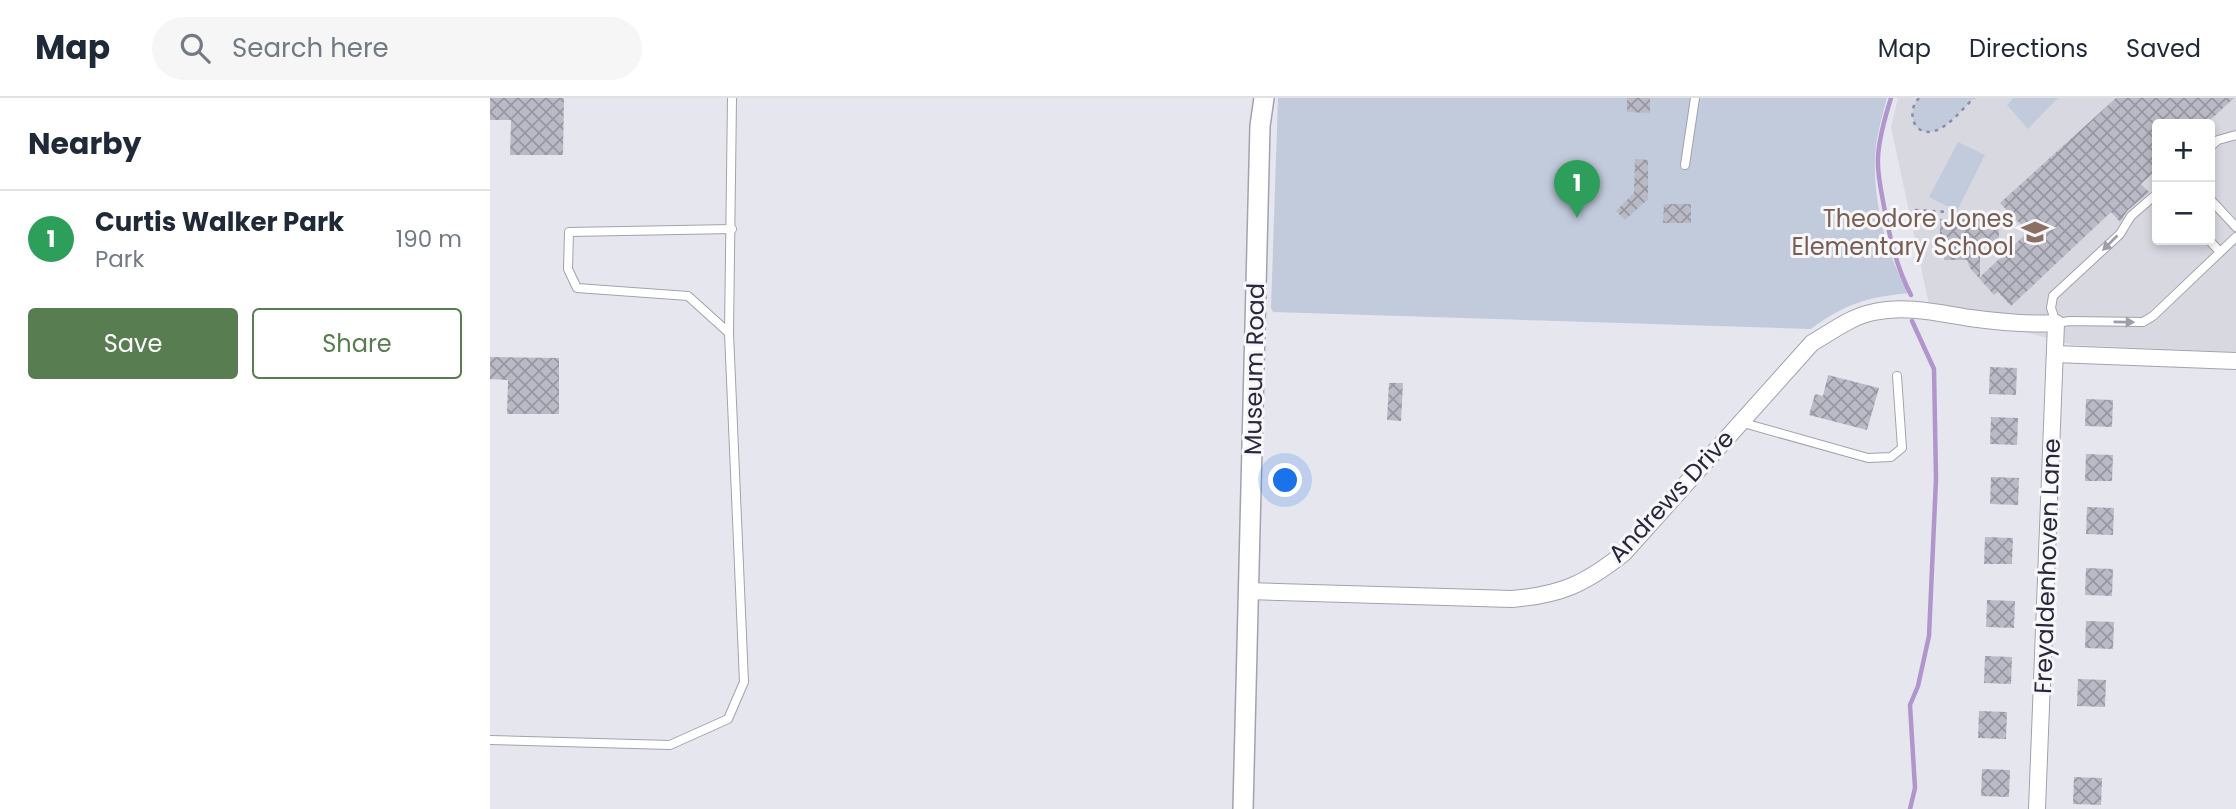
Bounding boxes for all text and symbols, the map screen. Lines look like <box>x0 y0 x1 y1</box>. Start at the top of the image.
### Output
search box <box>152 17 642 80</box>
text: Map <box>35 24 110 71</box>
icon: search <box>176 29 214 67</box>
text: Search here <box>232 30 389 66</box>
text: Map <box>1878 32 1931 65</box>
text: Directions <box>1969 32 2088 65</box>
text: Saved <box>2126 32 2201 65</box>
map controls <box>2152 119 2215 245</box>
button: + <box>2152 119 2215 182</box>
text: Nearby <box>28 122 142 165</box>
pin: 1 <box>1554 160 1600 218</box>
button: − <box>2152 182 2215 245</box>
place label: Theodore Jones Elementary School <box>1791 202 2014 263</box>
text: Curtis Walker Park <box>95 204 344 240</box>
school or university icon: Theodore Jones Elementary School <box>2020 217 2050 247</box>
text: 1 <box>47 223 55 255</box>
text: 190 m <box>396 223 462 255</box>
one-way arrow <box>2102 235 2119 251</box>
text: Park <box>95 243 144 275</box>
street label: Museum Road <box>1236 283 1272 455</box>
button: Save <box>28 308 238 379</box>
button: Share <box>252 308 462 379</box>
one-way arrow <box>2113 316 2135 328</box>
street label: Andrews Drive <box>1601 422 1741 570</box>
street label: Freyaldenhoven Lane <box>2026 438 2068 694</box>
your location <box>1268 463 1302 497</box>

